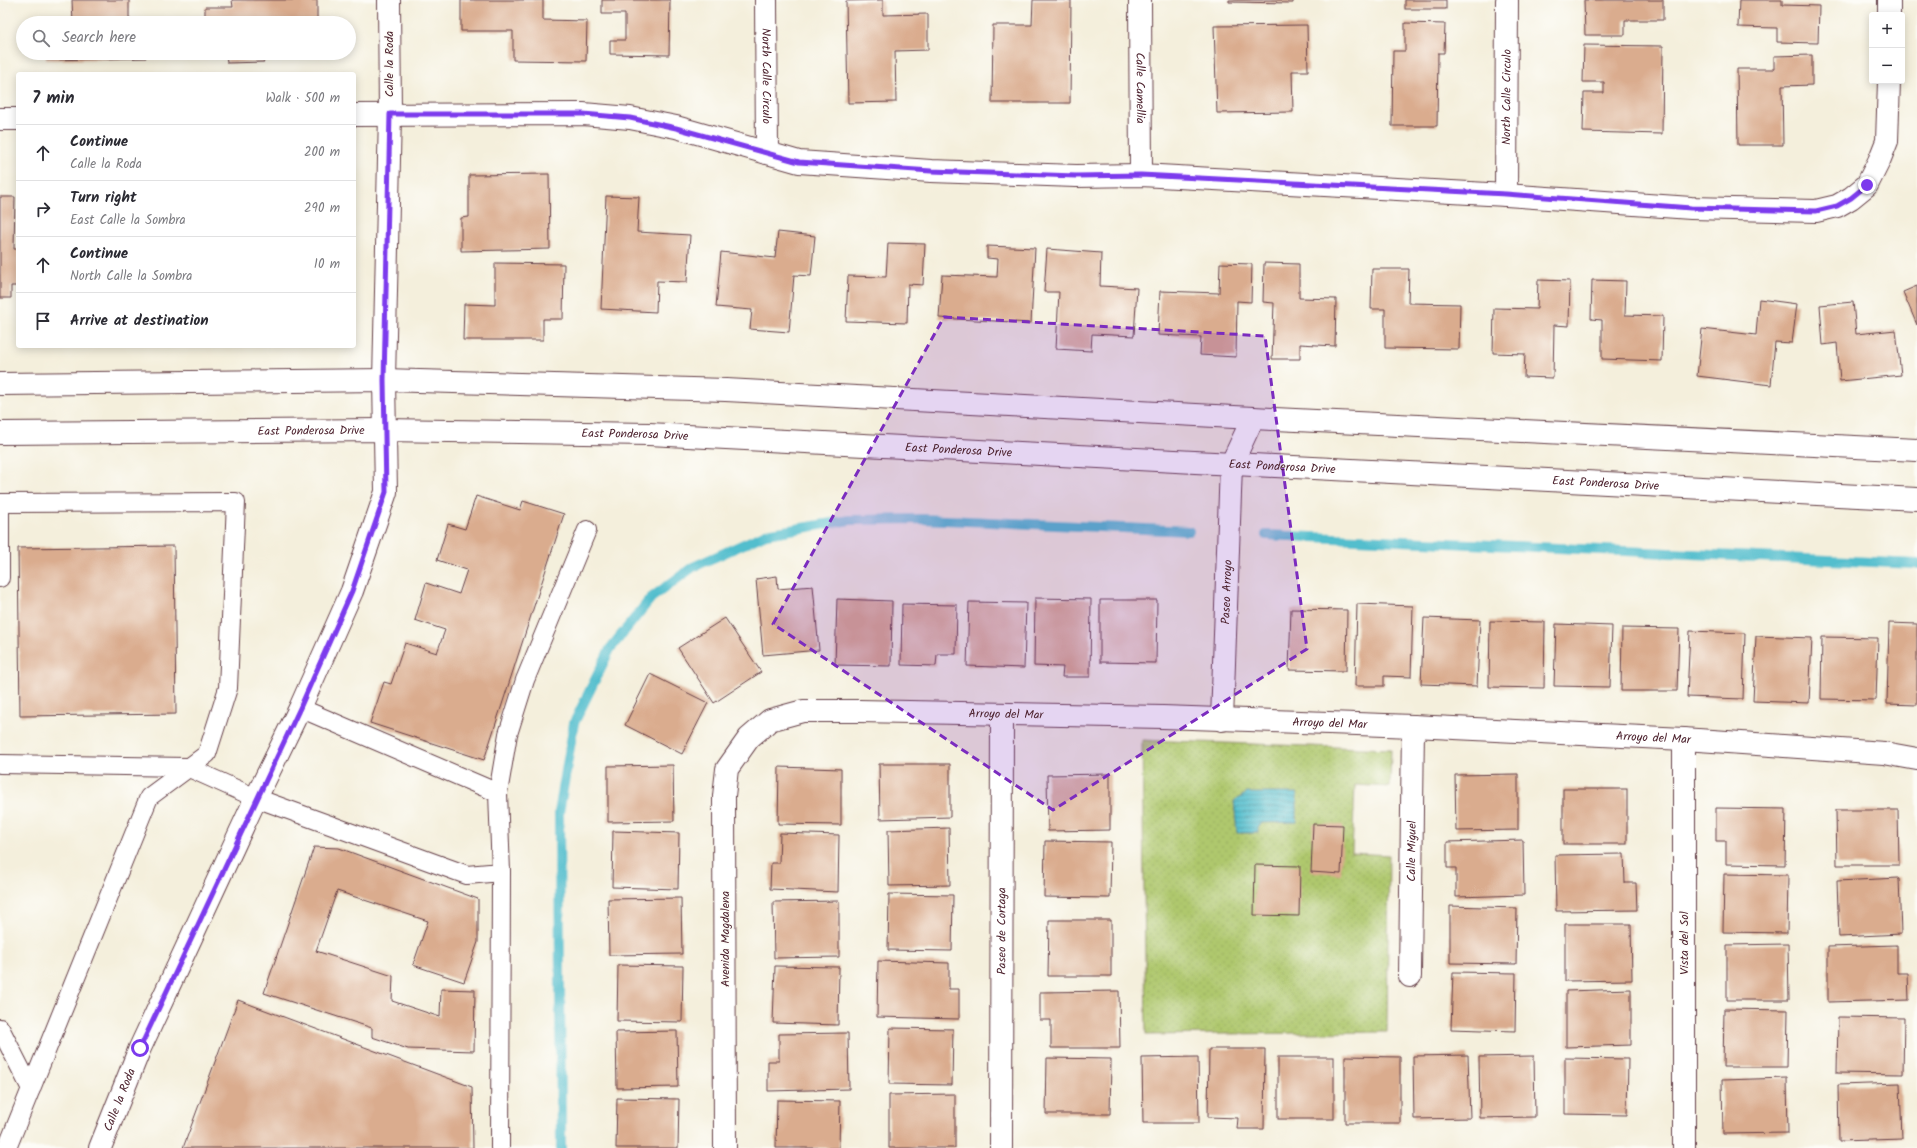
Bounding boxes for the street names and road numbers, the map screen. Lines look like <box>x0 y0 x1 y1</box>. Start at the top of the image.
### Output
street label: North Calle Circulo <box>757 28 776 124</box>
street label: Calle la Roda <box>380 30 399 97</box>
street label: North Calle Circulo <box>1497 49 1516 145</box>
street label: Calle Camellia <box>1131 52 1150 124</box>
street label: East Ponderosa Drive <box>257 421 365 440</box>
street label: East Ponderosa Drive <box>581 423 690 446</box>
street label: East Ponderosa Drive <box>905 438 1013 462</box>
street label: East Ponderosa Drive <box>1228 454 1337 479</box>
street label: East Ponderosa Drive <box>1552 471 1660 495</box>
street label: Paseo Arroyo <box>1216 559 1237 625</box>
street label: Arroyo del Mar <box>968 704 1045 724</box>
street label: Arroyo del Mar <box>1292 712 1369 734</box>
street label: Arroyo del Mar <box>1616 726 1693 749</box>
street label: Calle Miguel <box>1402 820 1421 882</box>
street label: Paseo de Cortaga <box>992 887 1011 975</box>
street label: Avenida Magdalena <box>716 891 735 987</box>
street label: Vista del Sol <box>1675 911 1694 975</box>
street label: Calle la Roda <box>98 1065 141 1134</box>

